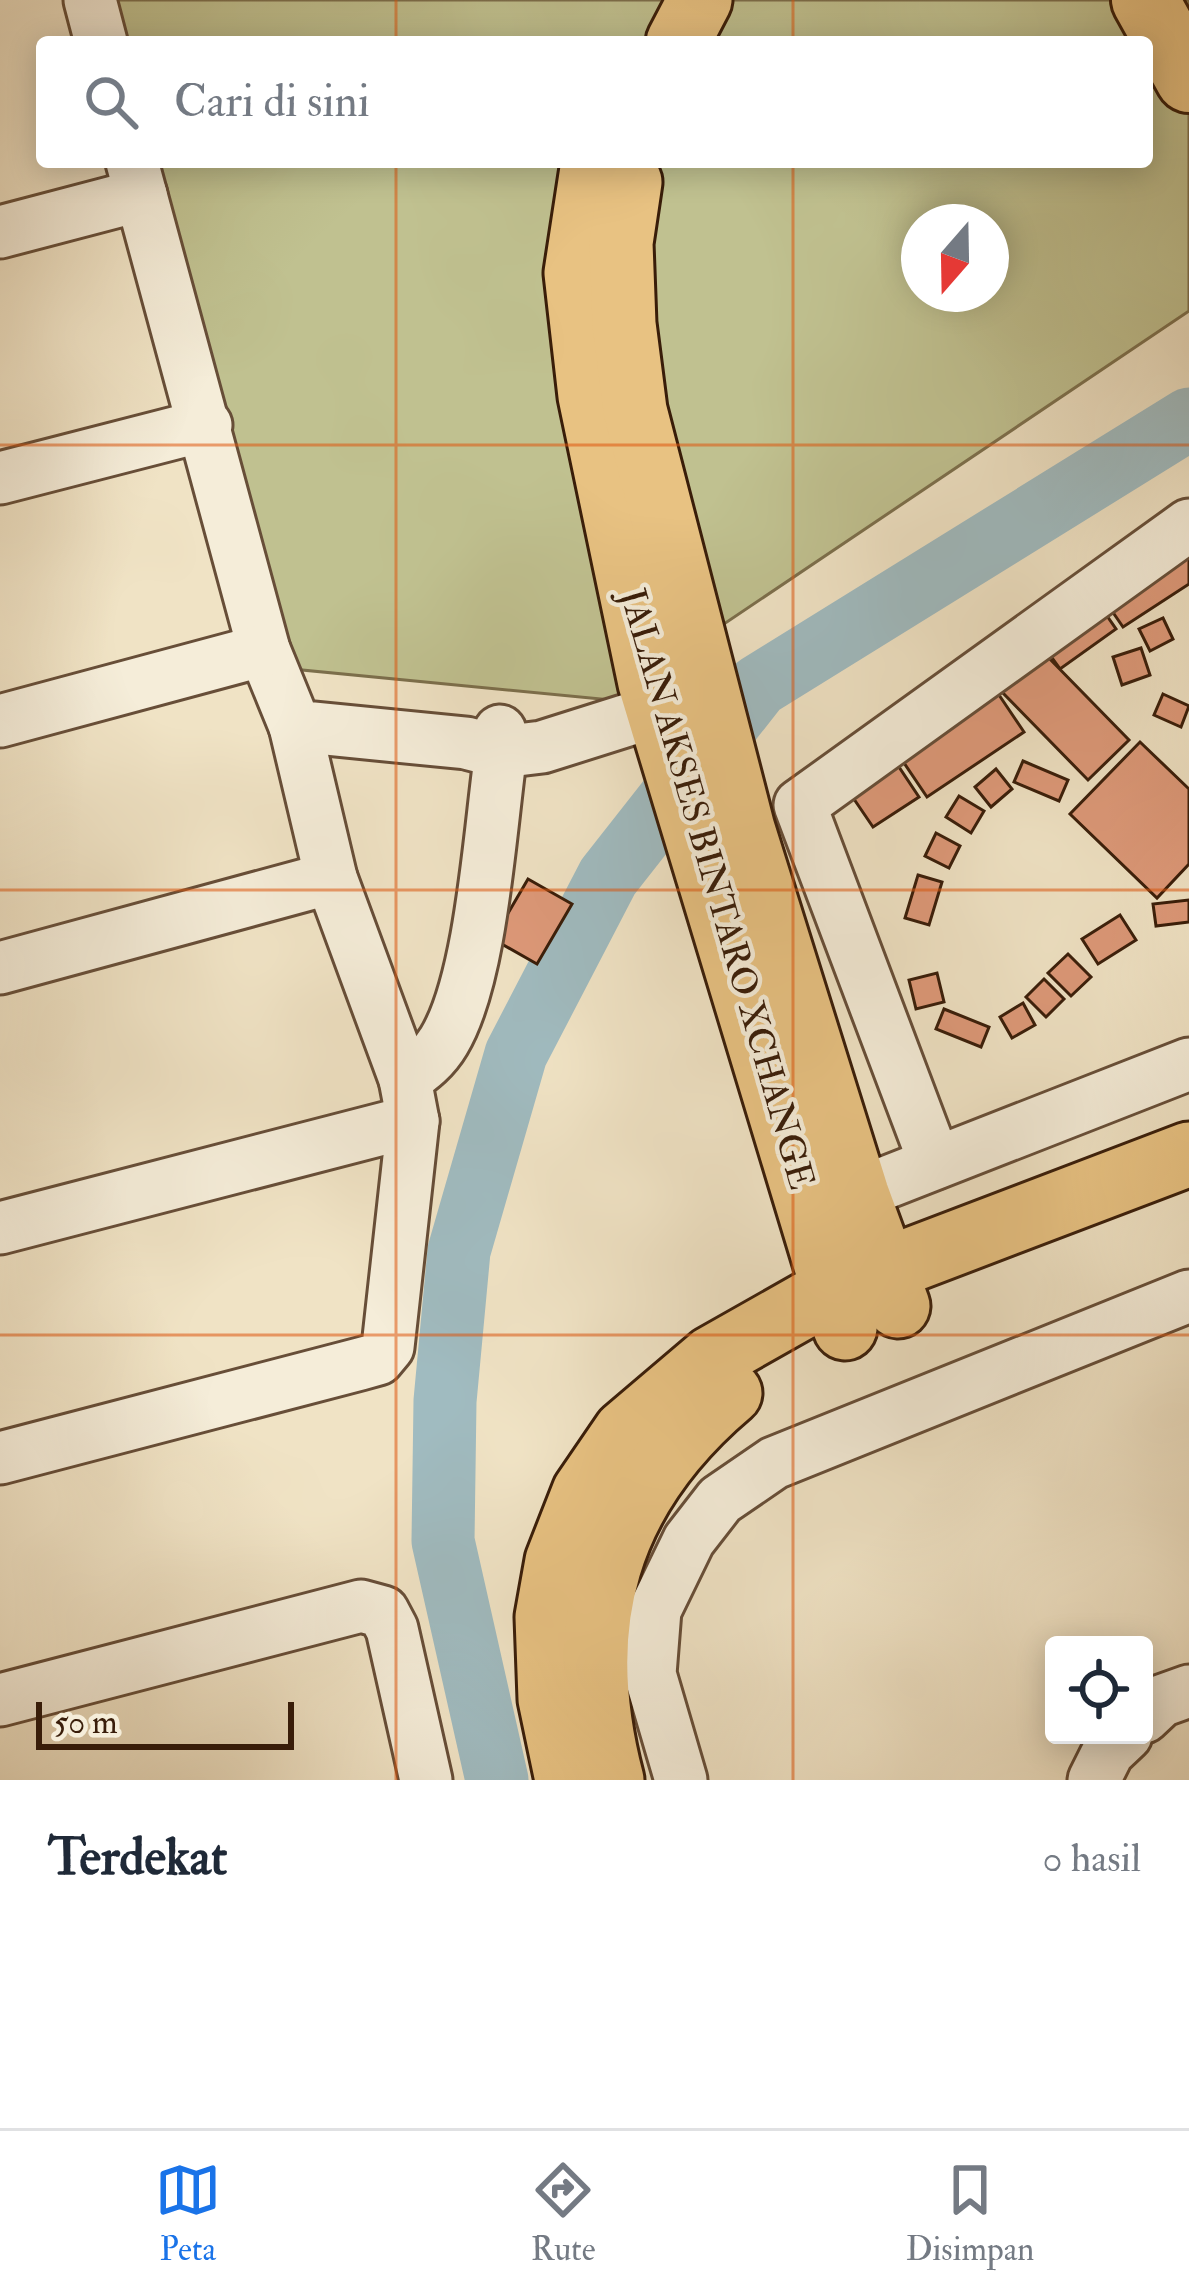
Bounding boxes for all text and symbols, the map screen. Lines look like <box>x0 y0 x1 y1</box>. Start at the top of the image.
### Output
search box <box>36 36 1153 168</box>
icon: search <box>78 69 144 135</box>
text: Cari di sini <box>174 74 370 130</box>
north arrow <box>901 204 1009 312</box>
street label: JALAN AKSES BINTARO XCHANGE <box>609 583 824 1194</box>
map controls <box>1045 1636 1153 1744</box>
button: locate <box>1045 1636 1153 1744</box>
scale bar <box>36 1696 294 1749</box>
text: 50 m <box>54 1702 118 1743</box>
text: Terdekat <box>48 1826 227 1890</box>
text: 0 hasil <box>1043 1834 1141 1883</box>
tab: Peta <box>155 2157 221 2270</box>
tab: Rute <box>530 2157 596 2270</box>
tab: Disimpan <box>906 2157 1034 2270</box>

